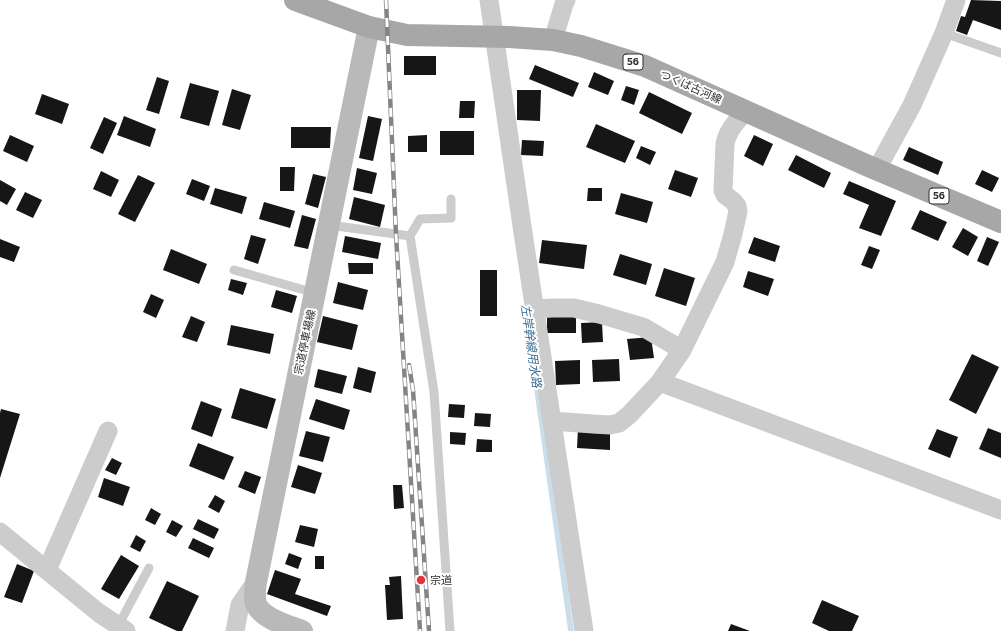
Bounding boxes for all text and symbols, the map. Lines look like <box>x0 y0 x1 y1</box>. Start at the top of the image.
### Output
road number: 56 <box>623 54 643 70</box>
street label: つくば古河線 <box>658 68 724 106</box>
road number: 56 <box>929 188 949 204</box>
water label: 左岸幹線用水路 <box>518 303 544 389</box>
street label: 宗道停車場線 <box>292 308 318 376</box>
place label: 宗道 <box>430 573 452 587</box>
marker: 宗道 <box>415 574 427 586</box>

